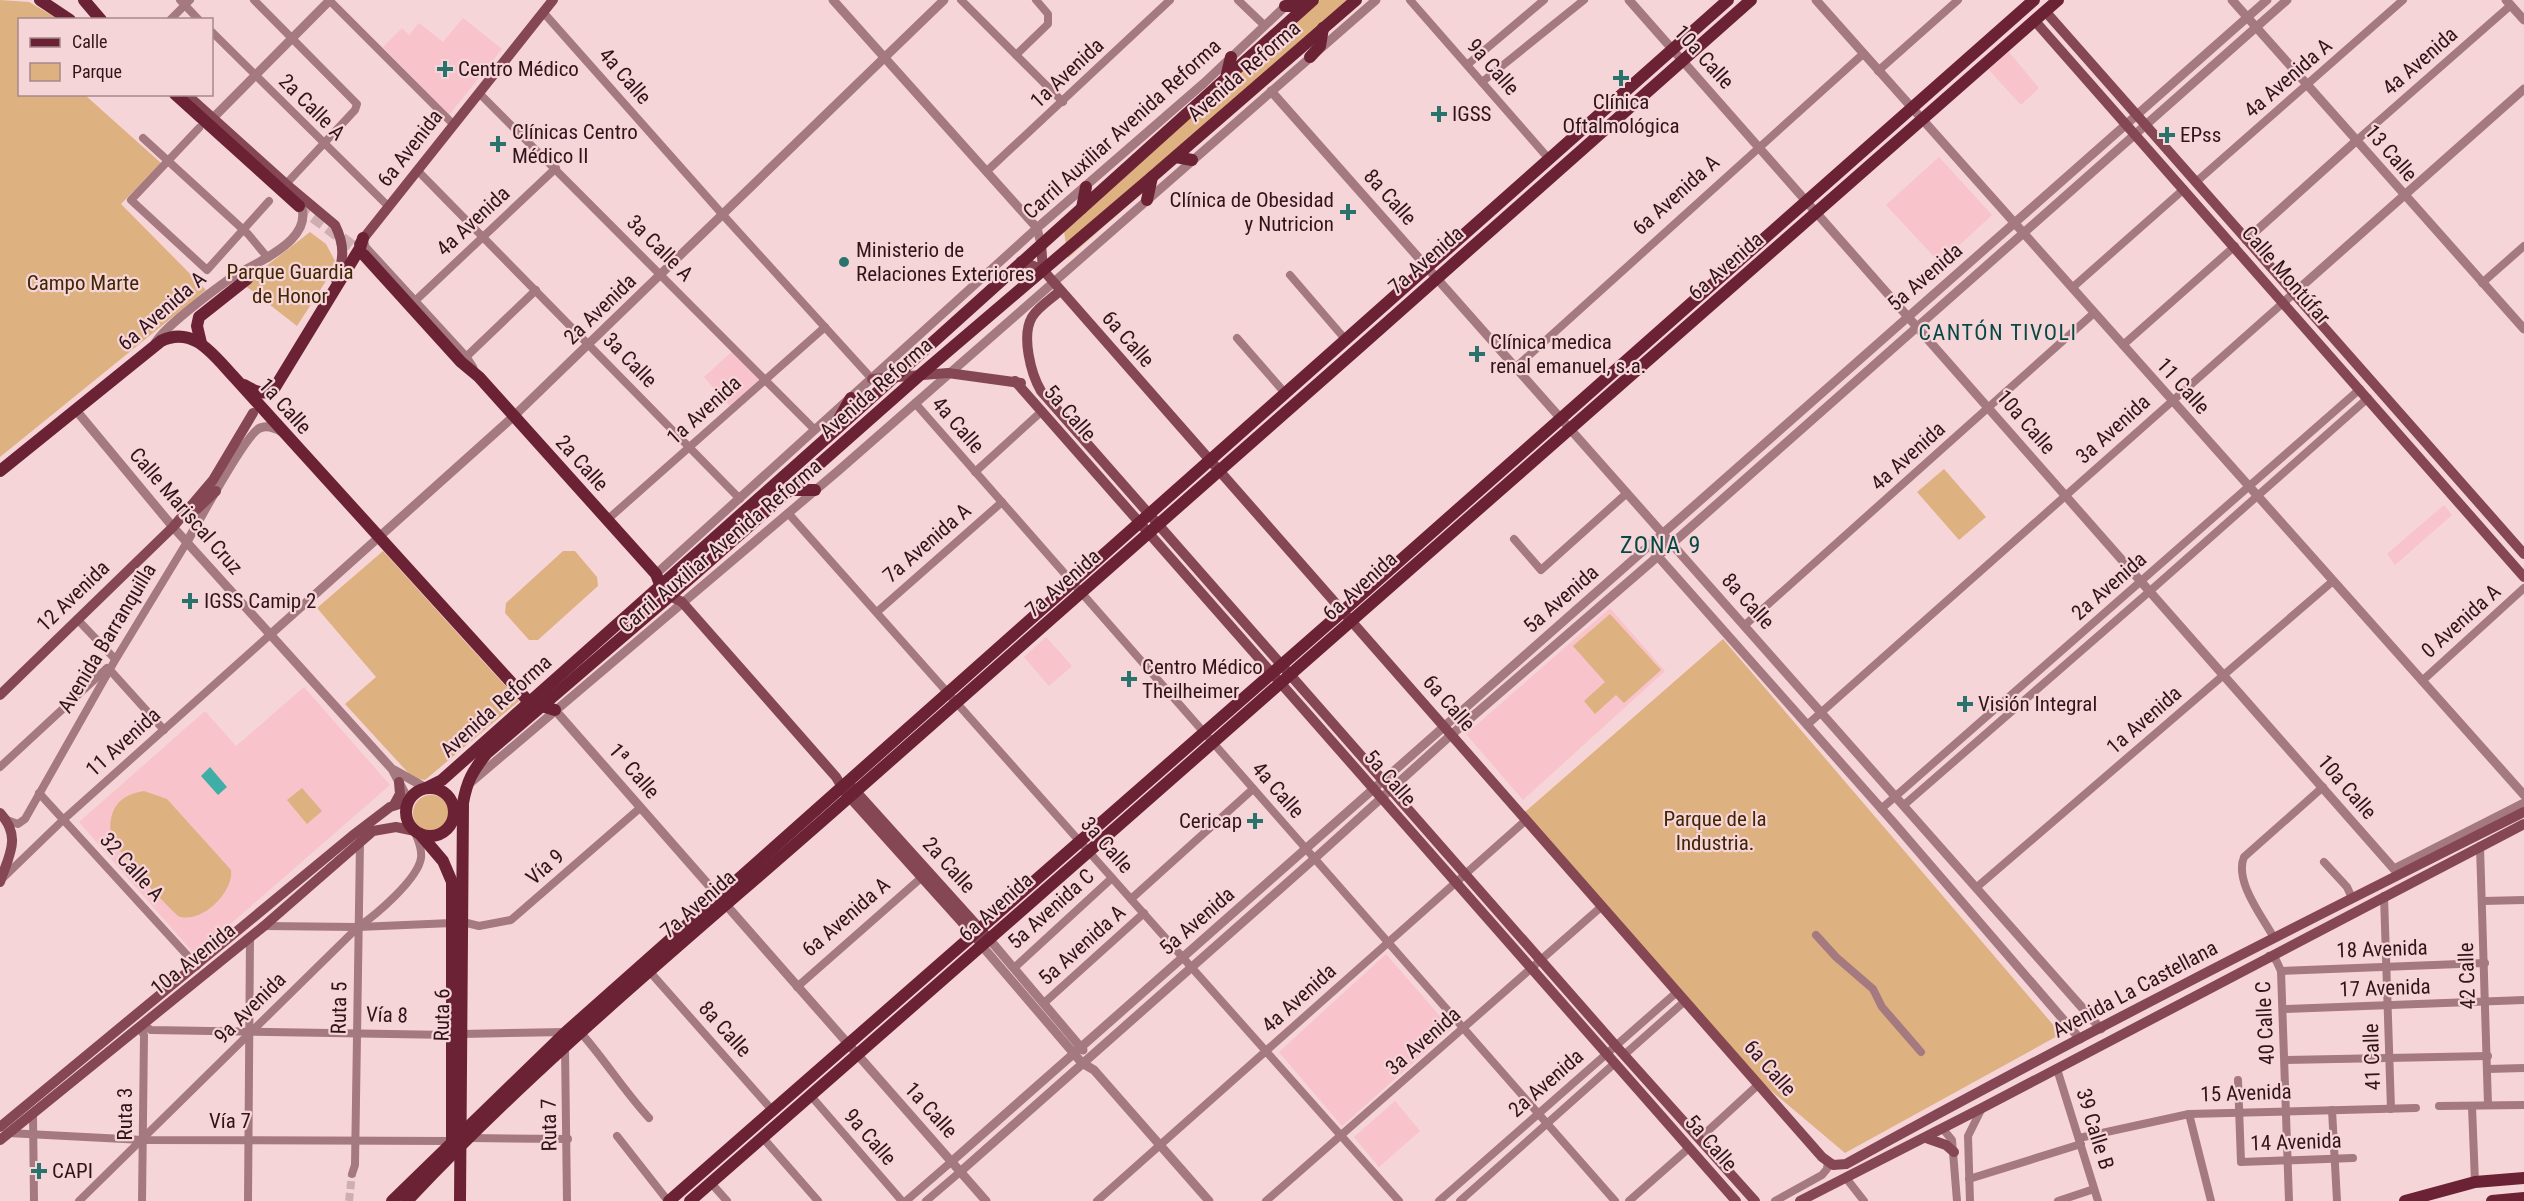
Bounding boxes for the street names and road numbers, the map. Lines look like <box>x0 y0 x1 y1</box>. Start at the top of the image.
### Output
street label: Avenida Reforma <box>1183 16 1305 126</box>
street label: 10a Calle <box>1669 20 1739 94</box>
street label: 4a Avenida <box>2378 22 2462 100</box>
street label: 1a Avenida <box>1026 33 1108 113</box>
street label: Carril Auxiliar Avenida Reforma <box>1018 34 1226 224</box>
street label: 9a Calle <box>1462 34 1524 100</box>
street label: 4a Avenida A <box>2239 34 2337 122</box>
street label: 4a Calle <box>594 43 656 109</box>
street label: 2a Calle A <box>274 69 350 145</box>
street label: 6a Avenida <box>373 105 447 191</box>
street label: 13 Calle <box>2360 120 2422 186</box>
street label: 6a Avenida A <box>1628 150 1724 240</box>
street label: 8a Calle <box>1359 164 1421 230</box>
street label: 4a Avenida <box>432 181 514 261</box>
street label: 3a Calle A <box>622 210 698 286</box>
street label: 7a Avenida <box>1384 221 1468 299</box>
street label: Calle Montúfar <box>2237 221 2335 329</box>
street label: 6a Avenida <box>1684 227 1768 305</box>
street label: 5a Avenida <box>1883 238 1967 316</box>
street label: 6a Avenida A <box>113 267 211 355</box>
street label: 2a Avenida <box>559 269 641 349</box>
street label: 6a Calle <box>1097 306 1159 372</box>
street label: 3a Calle <box>598 328 662 392</box>
street label: Avenida Reforma <box>815 333 937 443</box>
street label: 11 Calle <box>2152 353 2214 419</box>
street label: 1a Avenida <box>662 371 746 449</box>
street label: 1a Calle <box>254 373 316 439</box>
street label: 5a Calle <box>1039 380 1101 446</box>
street label: 10a Calle <box>1992 385 2060 459</box>
street label: 3a Avenida <box>2071 390 2155 468</box>
street label: 4a Calle <box>927 392 989 458</box>
street label: 4a Avenida <box>1866 417 1950 495</box>
street label: 2a Calle <box>551 430 613 496</box>
street label: Calle Mariscal Cruz <box>124 443 248 579</box>
street label: Carril Auxiliar Avenida Reforma <box>614 454 826 638</box>
street label: 7a Avenida A <box>878 499 976 587</box>
street label: 7a Avenida <box>1021 544 1105 622</box>
street label: 6a Avenida <box>1318 547 1402 625</box>
street label: 2a Avenida <box>2067 547 2151 625</box>
street label: 12 Avenida <box>32 556 114 636</box>
street label: Avenida Barranquilla <box>53 559 161 717</box>
street label: 5a Avenida <box>1519 560 1603 638</box>
street label: 8a Calle <box>1717 568 1779 634</box>
street label: 0 Avenida A <box>2417 579 2505 663</box>
street label: Avenida Reforma <box>436 650 556 762</box>
street label: 6a Calle <box>1418 670 1480 736</box>
street label: 1a Avenida <box>2102 681 2186 759</box>
street label: 11 Avenida <box>81 703 165 781</box>
street label: 1ª Calle <box>604 739 664 803</box>
street label: 5a Calle <box>1359 745 1421 811</box>
street label: 10a Calle <box>2313 750 2381 824</box>
street label: 4a Calle <box>1247 757 1309 823</box>
street label: 3a Calle <box>1076 812 1138 878</box>
street label: 32 Calle A <box>95 828 169 906</box>
street label: 2a Calle <box>918 832 980 898</box>
street label: Vía 9 <box>521 844 569 890</box>
street label: 5a Avenida C <box>1003 864 1099 954</box>
street label: 7a Avenida <box>656 865 740 943</box>
street label: 6a Avenida <box>954 868 1038 946</box>
street label: 6a Avenida A <box>797 873 895 961</box>
street label: 5a Avenida <box>1155 882 1239 960</box>
street label: 5a Avenida A <box>1034 900 1130 990</box>
street label: 10a Avenida <box>146 918 240 1000</box>
street label: Avenida La Castellana <box>2049 935 2221 1043</box>
street label: 18 Avenida <box>2336 935 2428 963</box>
street label: 42 Calle <box>2454 942 2480 1010</box>
street label: 4a Avenida <box>1257 959 1341 1037</box>
street label: 9a Avenida <box>209 967 291 1049</box>
street label: 17 Avenida <box>2339 974 2431 1002</box>
street label: Ruta 5 <box>327 981 351 1035</box>
street label: 40 Calle C <box>2251 981 2279 1065</box>
street label: Ruta 6 <box>430 988 454 1042</box>
street label: 8a Calle <box>694 996 756 1062</box>
street label: Vía 8 <box>366 1002 408 1028</box>
street label: 3a Avenida <box>1381 1002 1465 1080</box>
street label: 41 Calle <box>2359 1023 2385 1091</box>
street label: 6a Calle <box>1739 1035 1801 1101</box>
street label: 2a Avenida <box>1504 1044 1588 1122</box>
street label: 1a Calle <box>900 1077 962 1143</box>
street label: 15 Avenida <box>2200 1079 2292 1107</box>
street label: 39 Calle B <box>2071 1086 2119 1172</box>
street label: Ruta 3 <box>113 1088 137 1140</box>
street label: Ruta 7 <box>537 1098 561 1152</box>
street label: 9a Calle <box>839 1104 901 1170</box>
street label: Vía 7 <box>209 1109 251 1133</box>
street label: 5a Calle <box>1680 1110 1742 1176</box>
street label: 14 Avenida <box>2250 1128 2342 1156</box>

